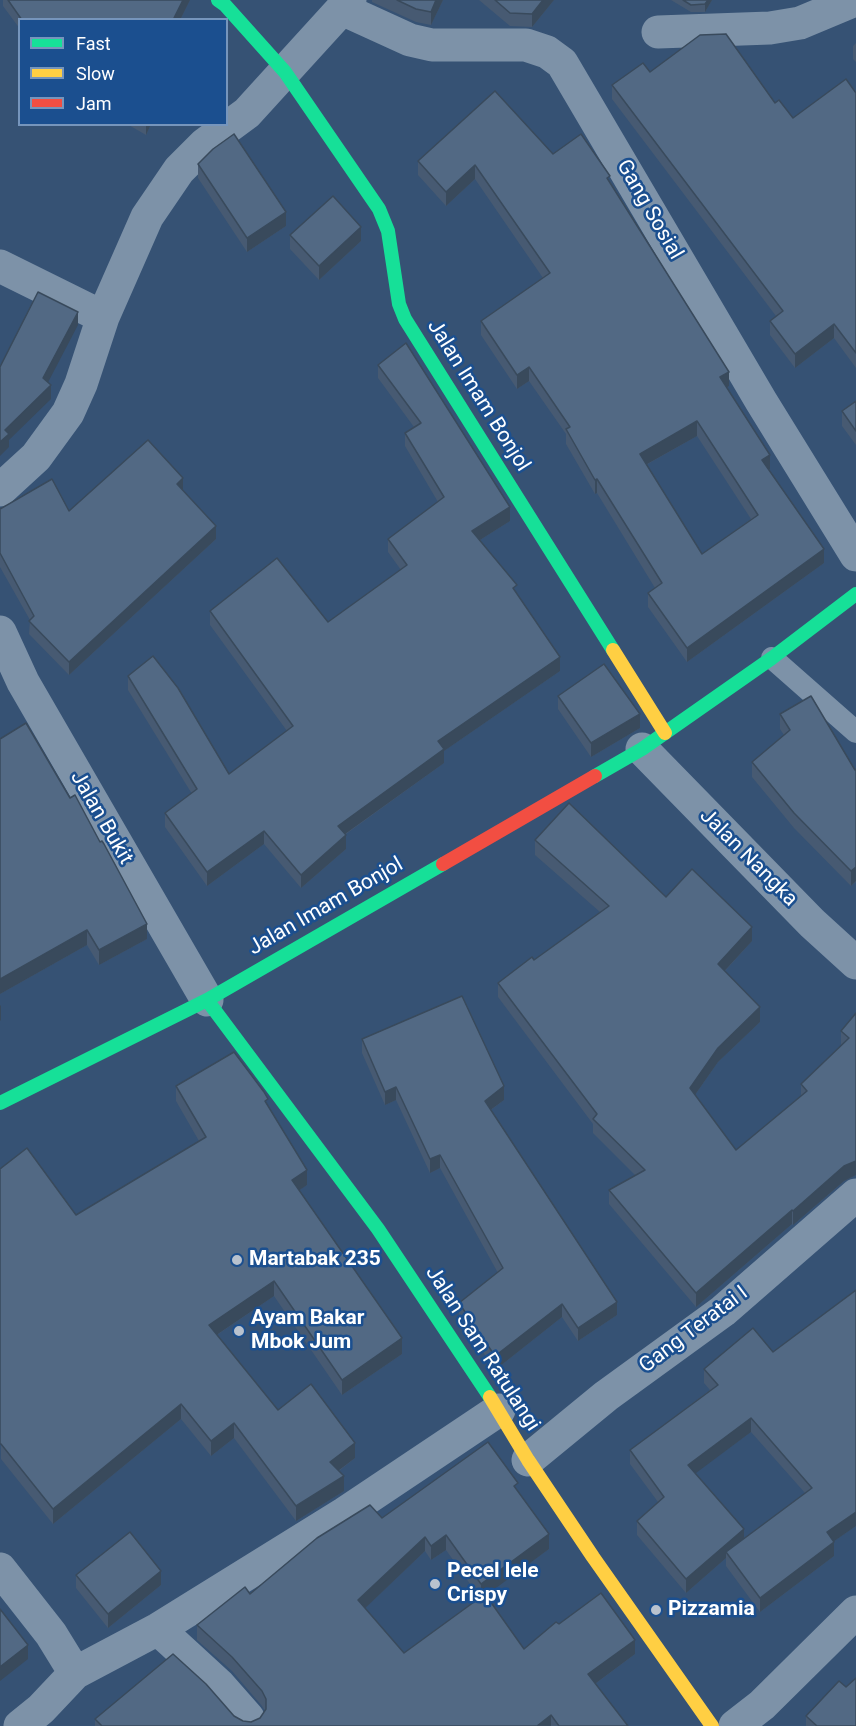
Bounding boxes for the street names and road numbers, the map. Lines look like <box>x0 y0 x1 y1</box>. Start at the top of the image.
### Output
street label: Gang Sosial <box>610 156 688 264</box>
street label: Jalan Imam Bonjol <box>421 315 535 477</box>
street label: Jalan Bukit <box>64 767 138 869</box>
street label: Jalan Nangka <box>694 804 802 912</box>
street label: Jalan Imam Bonjol <box>244 853 408 961</box>
street label: Jalan Sam Ratulangi <box>419 1262 545 1436</box>
street label: Gang Teratai I <box>635 1281 753 1379</box>

